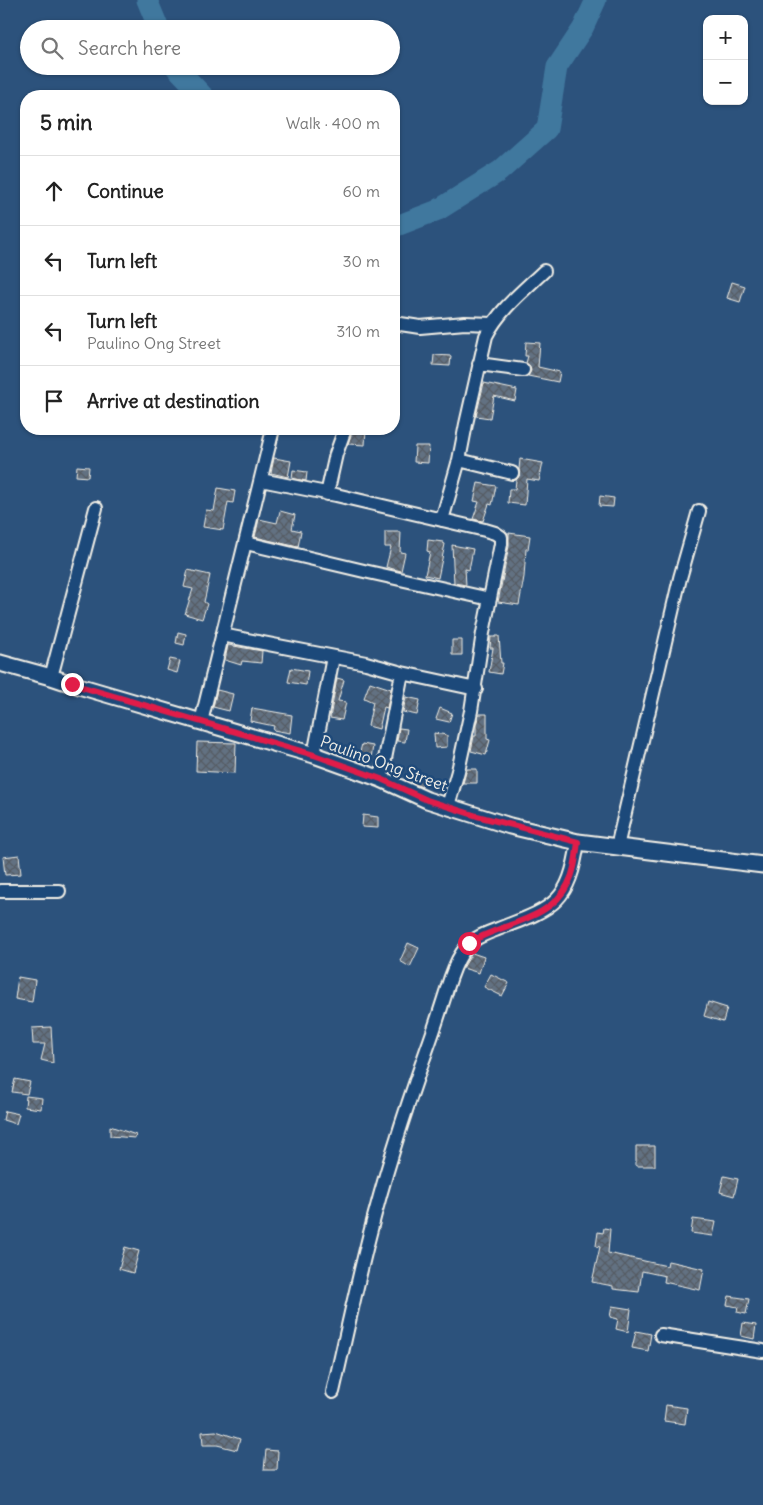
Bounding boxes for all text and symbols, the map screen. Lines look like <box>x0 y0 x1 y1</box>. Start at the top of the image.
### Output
map controls <box>703 15 748 105</box>
button: + <box>703 15 748 60</box>
search box <box>20 20 400 75</box>
icon: search <box>38 34 66 62</box>
text: Search here <box>78 36 181 60</box>
button: − <box>703 60 748 105</box>
text: 5 min <box>40 109 92 136</box>
text: Walk · 400 m <box>286 113 380 133</box>
icon: ahead <box>40 177 68 205</box>
text: Continue <box>87 179 164 203</box>
text: 60 m <box>342 181 380 201</box>
icon: left <box>40 247 68 275</box>
text: Turn left <box>87 249 157 273</box>
text: 30 m <box>343 251 380 271</box>
text: Turn left <box>87 309 157 333</box>
icon: left <box>40 317 68 345</box>
text: 310 m <box>336 321 380 341</box>
text: Paulino Ong Street <box>87 333 221 353</box>
icon: arrive <box>40 387 68 415</box>
text: Arrive at destination <box>87 389 260 413</box>
route end <box>61 673 84 696</box>
street label: Paulino Ong Street <box>318 731 451 796</box>
route start <box>458 932 481 955</box>

